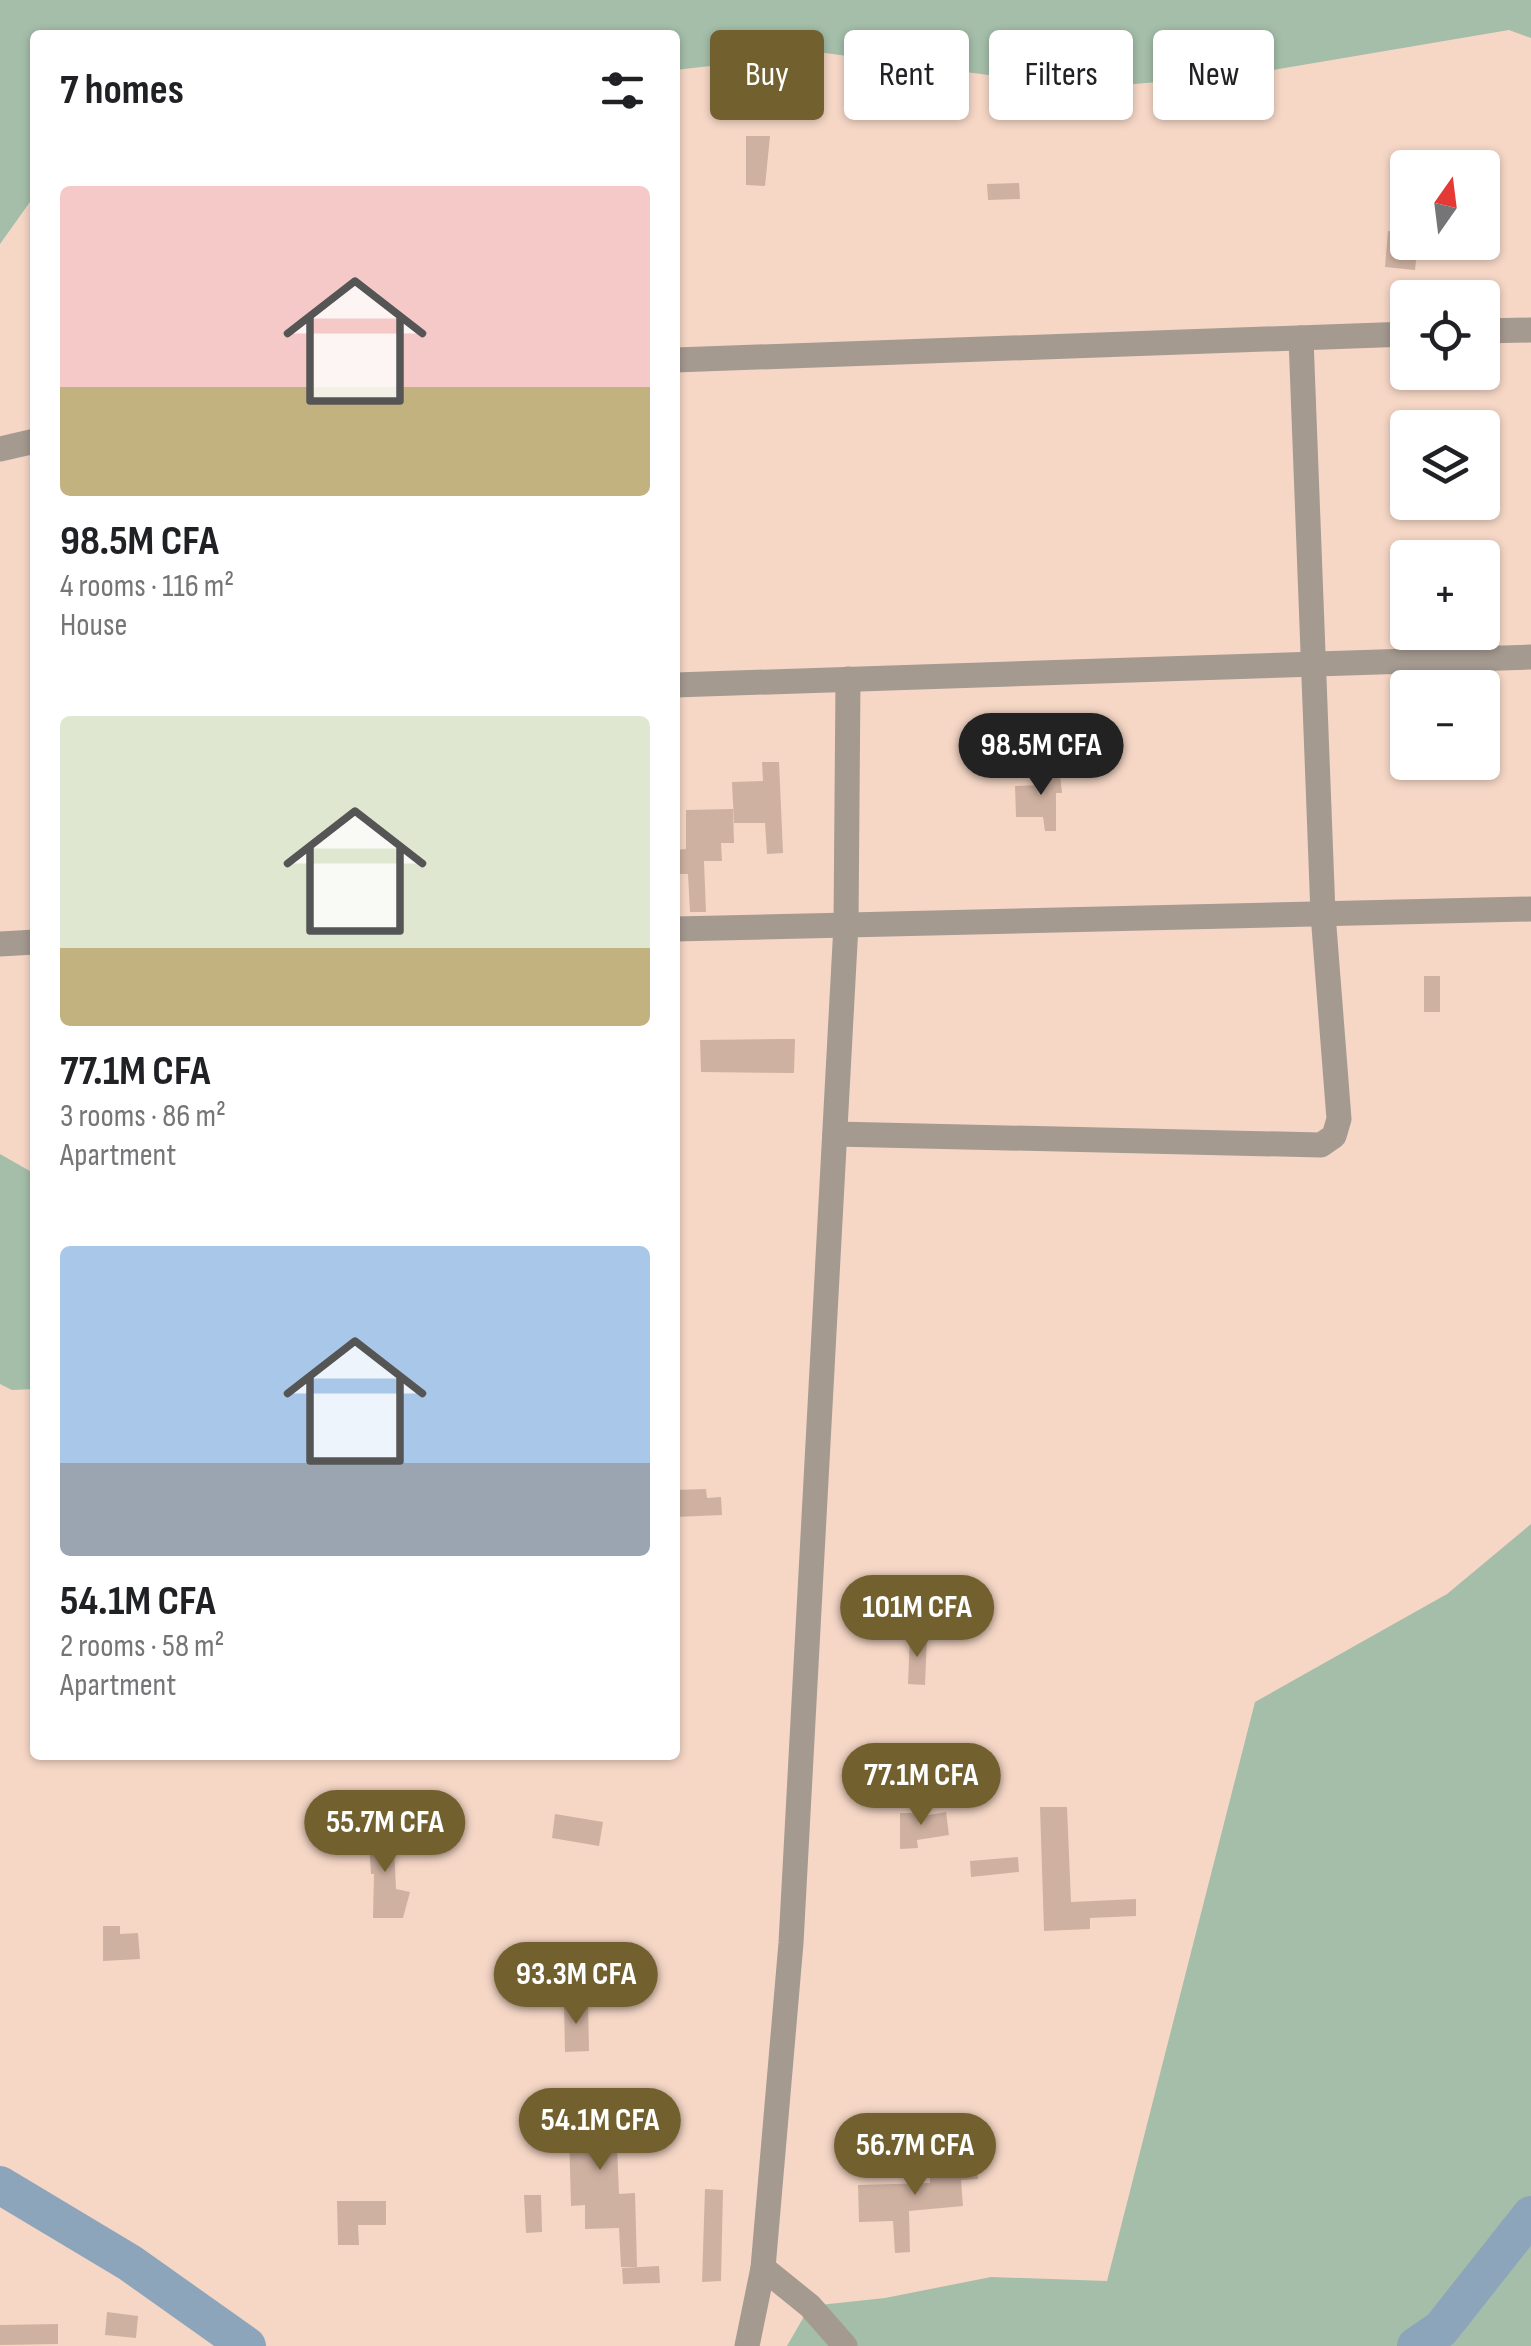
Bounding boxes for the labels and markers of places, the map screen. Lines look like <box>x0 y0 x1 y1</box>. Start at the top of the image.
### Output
pin: 98.5M CFA <box>927 713 1155 798</box>
pin: 101M CFA <box>814 1575 1020 1660</box>
pin: 77.1M CFA <box>807 1743 1035 1828</box>
pin: 55.7M CFA <box>271 1790 499 1875</box>
pin: 93.3M CFA <box>462 1942 690 2027</box>
pin: 54.1M CFA <box>486 2088 714 2173</box>
pin: 56.7M CFA <box>801 2113 1029 2198</box>

